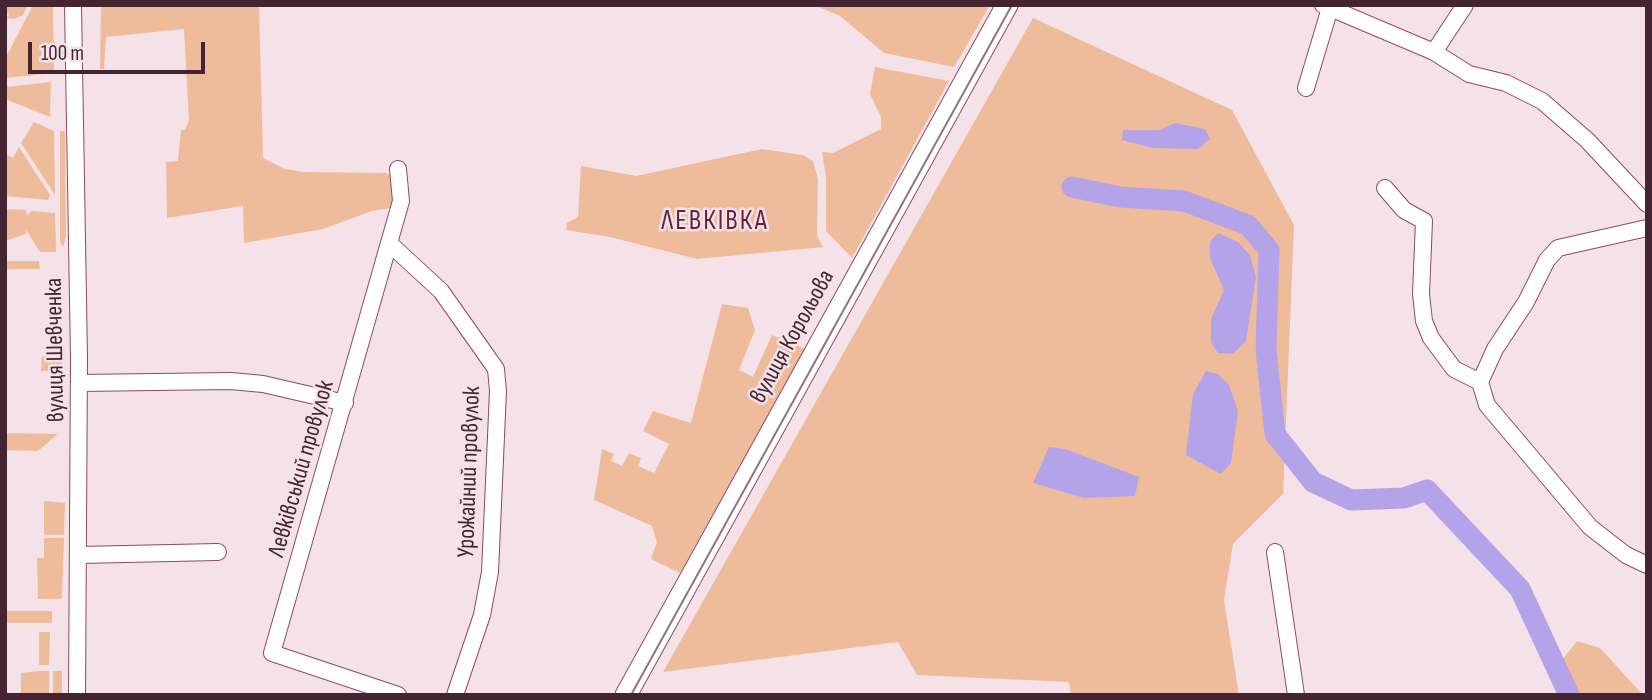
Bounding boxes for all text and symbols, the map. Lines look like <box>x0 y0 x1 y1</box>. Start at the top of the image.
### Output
scale bar <box>32 28 208 72</box>
text: 100 m <box>41 41 84 66</box>
district label: ЛЕВКІВКА <box>662 205 768 239</box>
street label: вулиця Корольова <box>745 265 841 409</box>
street label: вулиця Шевченка <box>40 278 72 422</box>
street label: Левківський провулок <box>263 377 341 561</box>
street label: Урожайний провулок <box>453 386 487 558</box>

